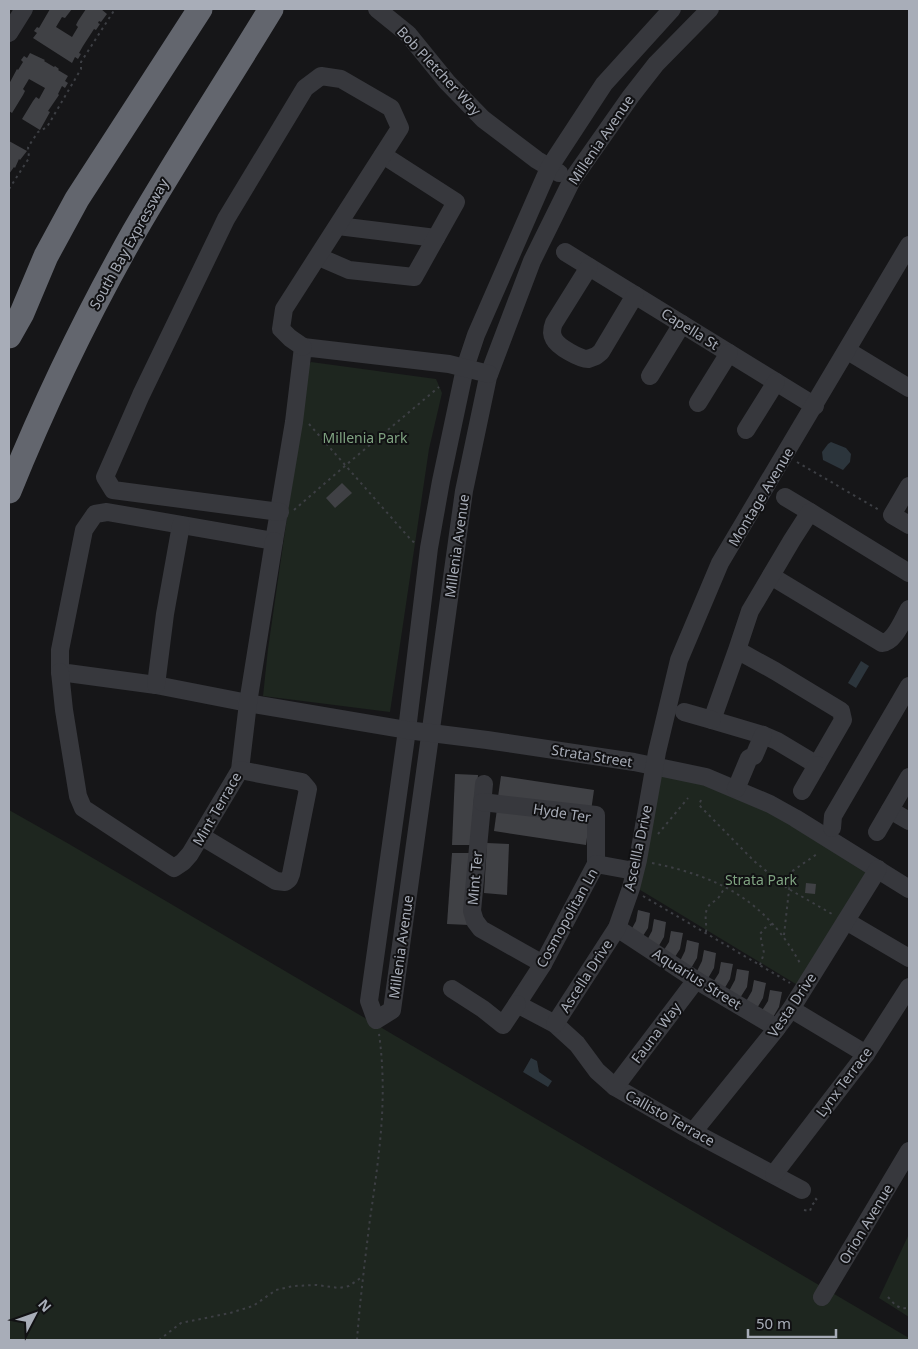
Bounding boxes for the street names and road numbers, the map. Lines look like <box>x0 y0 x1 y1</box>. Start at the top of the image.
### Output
street label: Bob Pletcher Way <box>393 22 486 120</box>
street label: Millenia Avenue <box>564 91 638 188</box>
street label: South Bay Expressway <box>85 174 173 312</box>
street label: Capella St <box>658 303 723 354</box>
street label: Montage Avenue <box>724 444 798 550</box>
street label: Millenia Avenue <box>440 493 473 599</box>
street label: Strata Street <box>550 740 634 771</box>
street label: Mint Terrace <box>188 768 245 849</box>
street label: Hyde Ter <box>532 799 592 826</box>
street label: Ascellla Drive <box>619 803 656 893</box>
street label: Mint Ter <box>463 850 486 906</box>
street label: Cosmopolitan Ln <box>531 865 602 971</box>
street label: Millenia Avenue <box>384 894 417 1000</box>
street label: Ascella Drive <box>555 935 616 1016</box>
street label: Aquarius Street <box>649 944 745 1014</box>
street label: Vesta Drive <box>763 969 820 1041</box>
street label: Fauna Way <box>626 998 685 1067</box>
street label: Lynx Terrace <box>811 1043 876 1120</box>
street label: Callisto Terrace <box>622 1085 719 1150</box>
street label: Orion Avenue <box>834 1180 897 1267</box>

